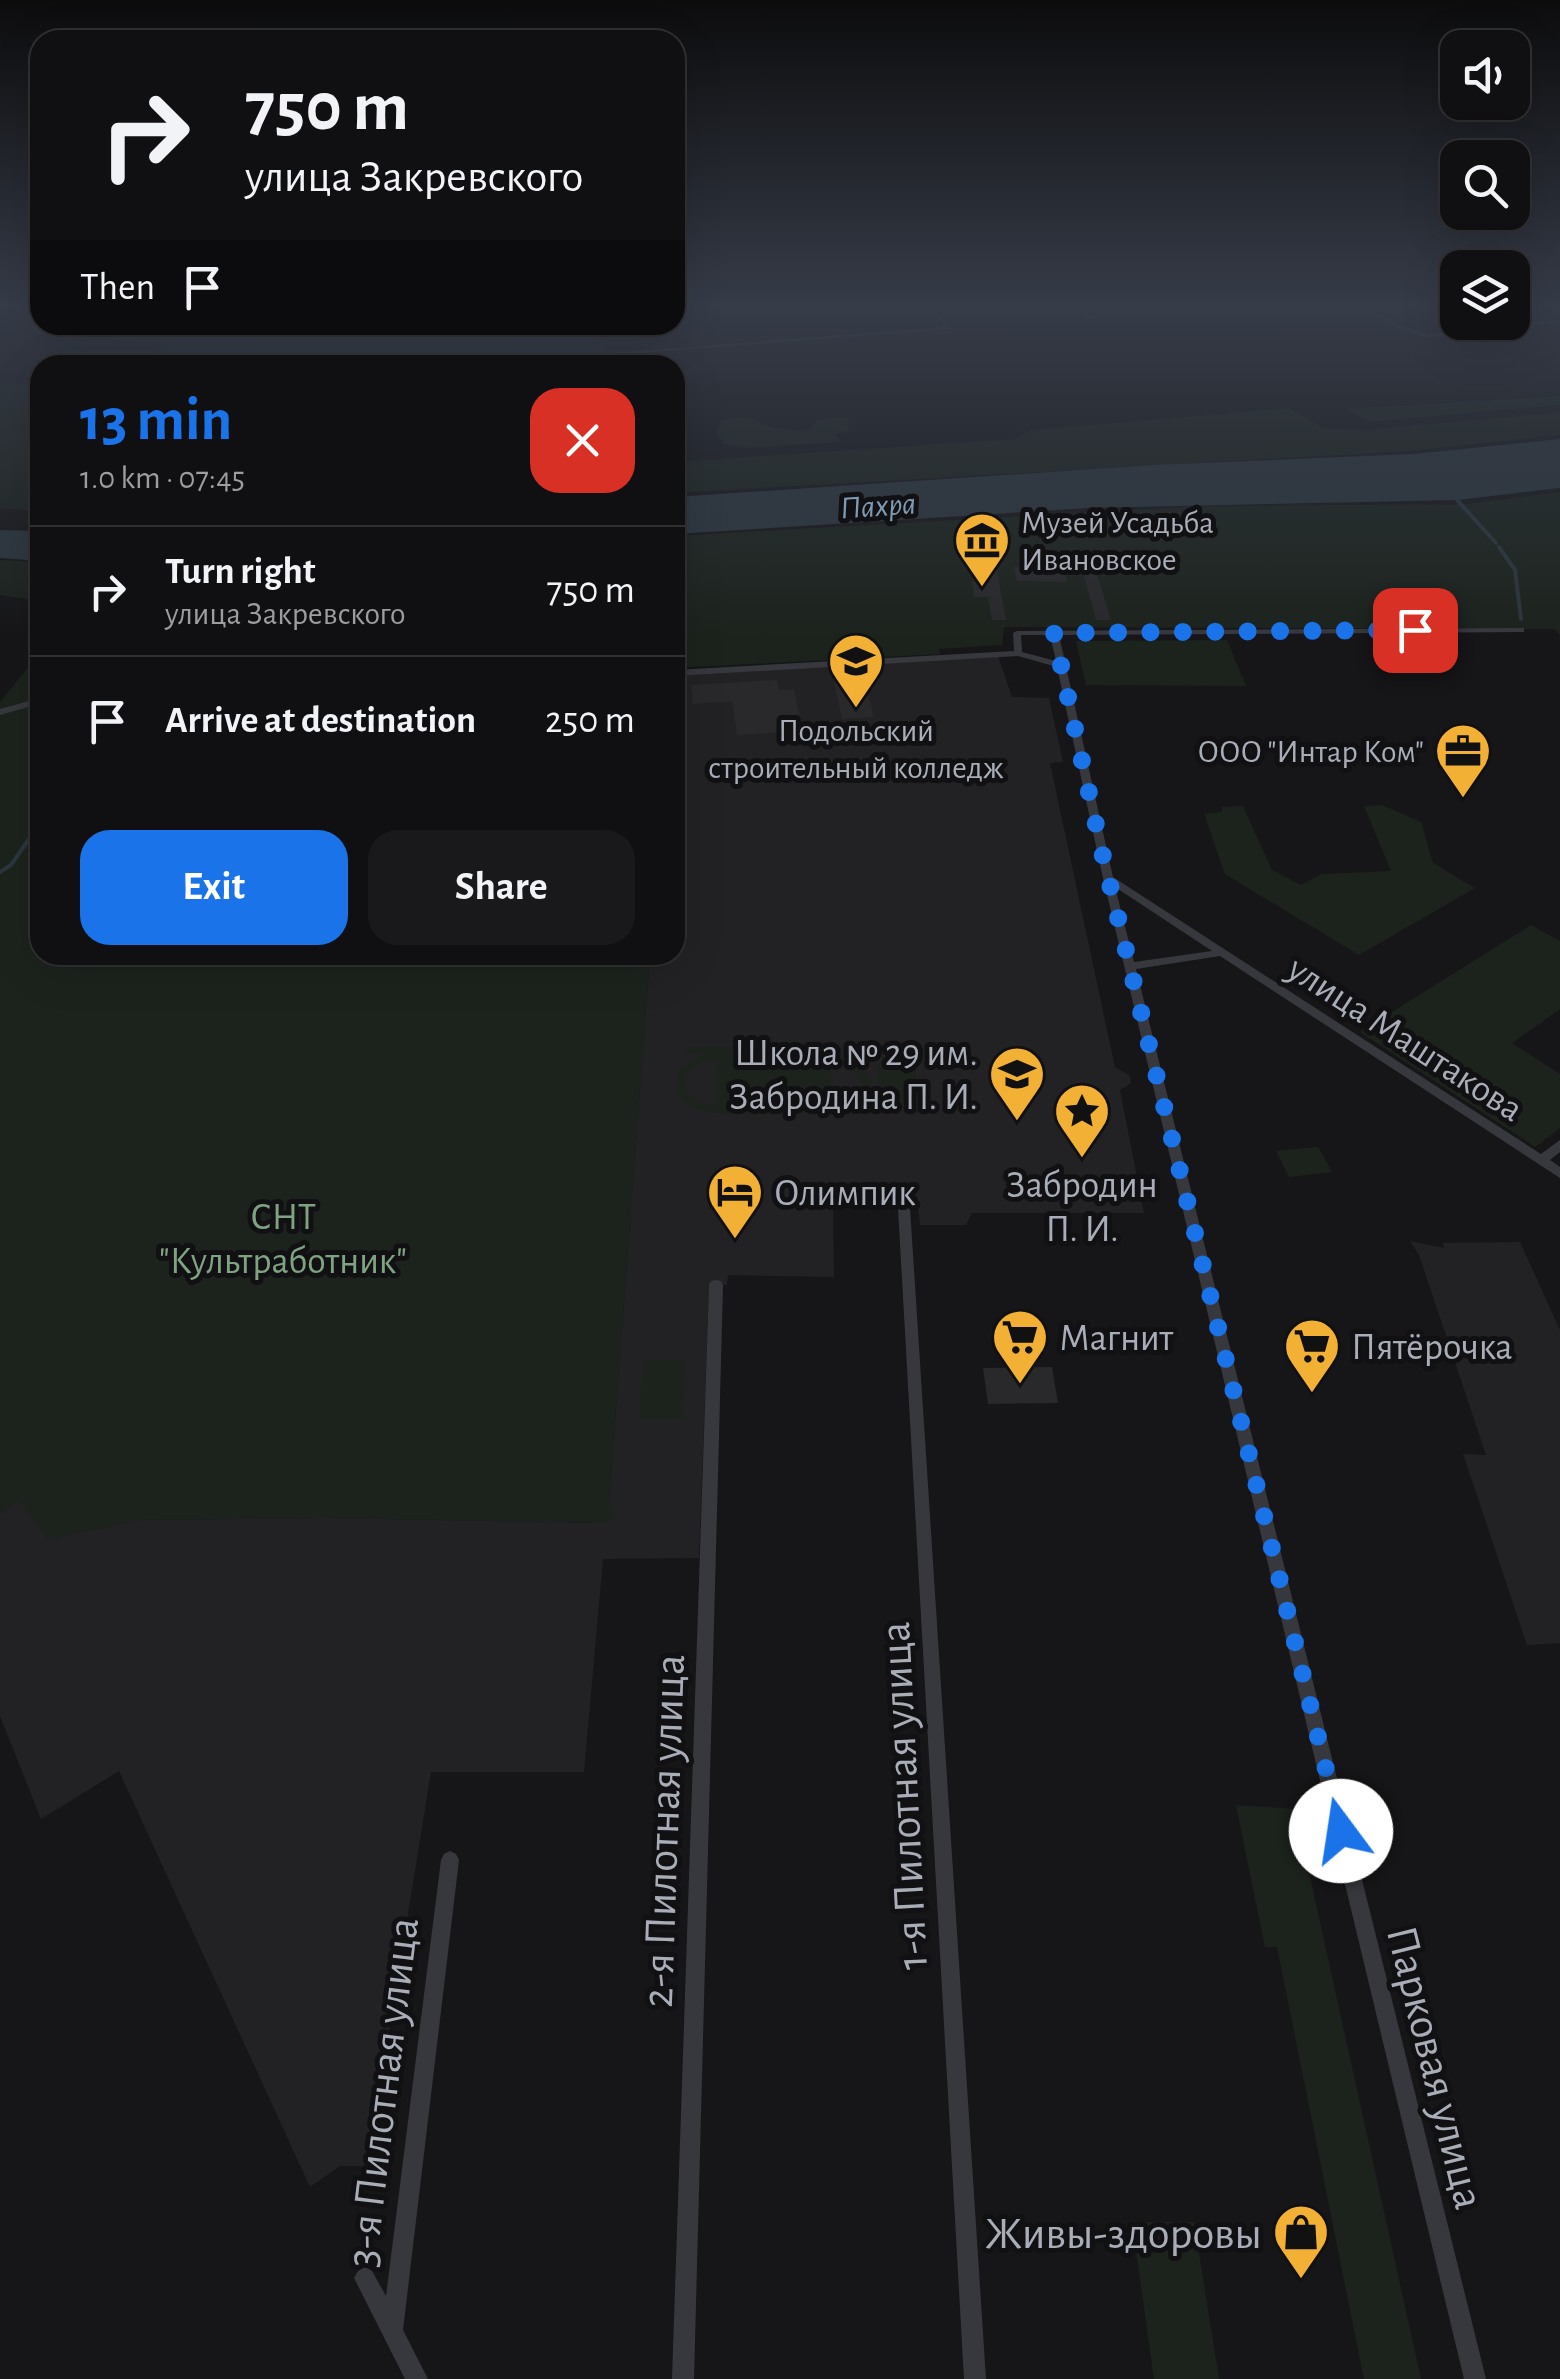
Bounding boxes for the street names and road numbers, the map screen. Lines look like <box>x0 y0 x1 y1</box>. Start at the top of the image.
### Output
street label: улица Маштакова <box>1280 949 1529 1130</box>
street label: 1-я Пилотная улица <box>873 1621 936 1971</box>
street label: 2-я Пилотная улица <box>636 1654 693 2009</box>
street label: 3-я Пилотная улица <box>340 1915 427 2270</box>
street label: Парковая улица <box>1378 1922 1491 2214</box>

